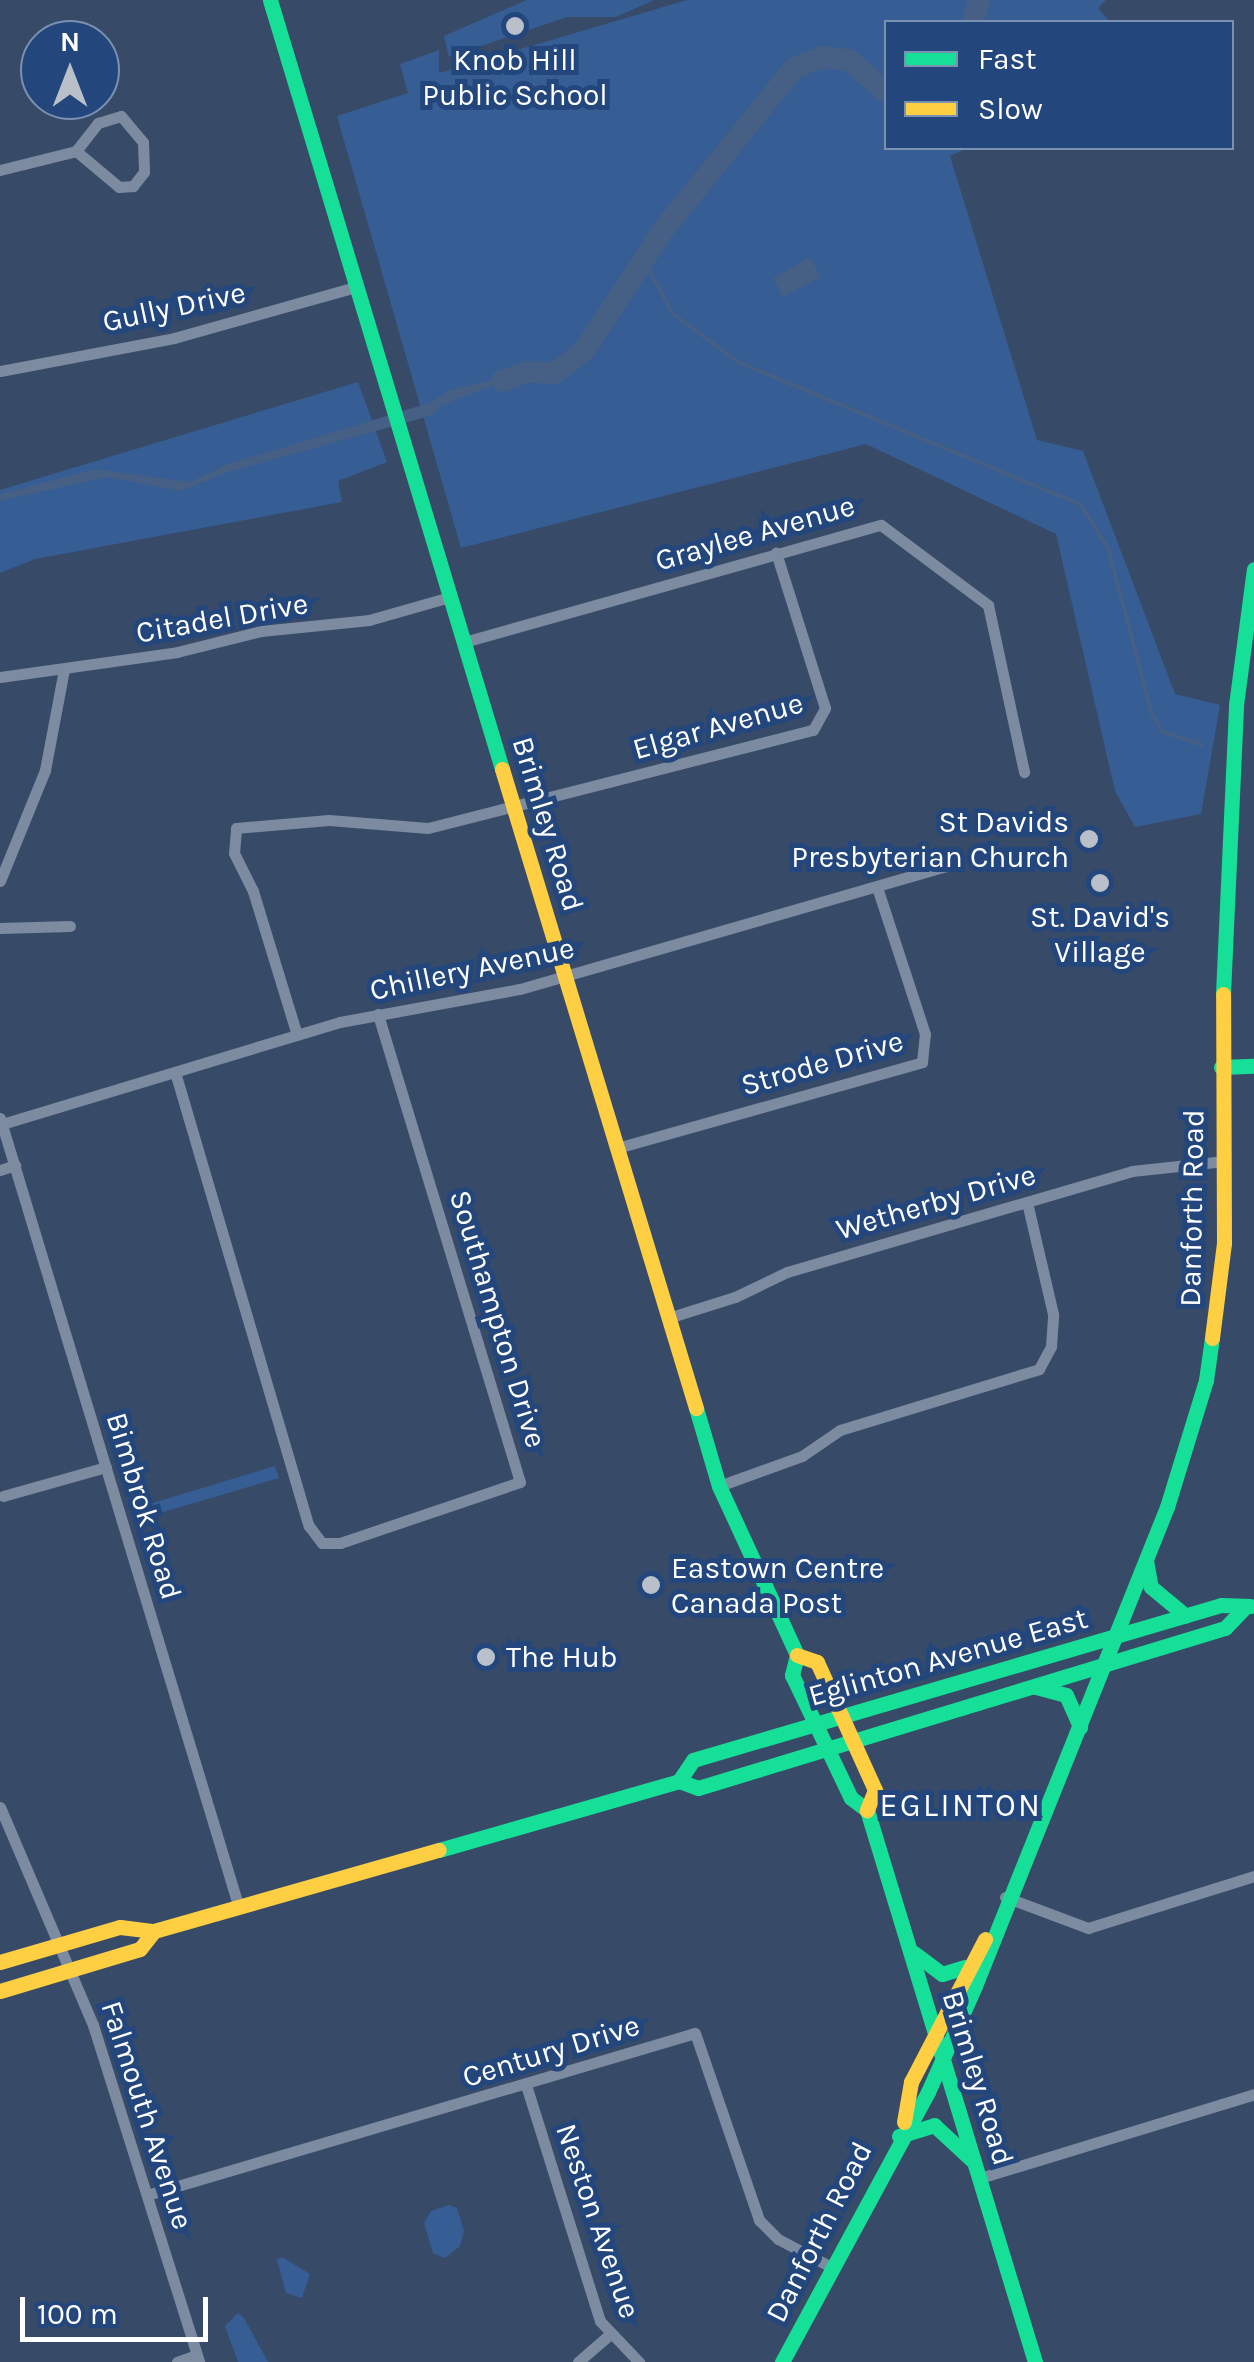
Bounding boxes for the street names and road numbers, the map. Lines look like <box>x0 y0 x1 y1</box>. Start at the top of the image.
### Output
street label: Gully Drive <box>99 274 249 340</box>
street label: Graylee Avenue <box>651 487 859 579</box>
street label: Citadel Drive <box>133 585 311 651</box>
street label: Elgar Avenue <box>629 685 807 767</box>
street label: Brimley Road <box>504 732 592 916</box>
street label: Chillery Avenue <box>366 930 578 1008</box>
street label: Strode Drive <box>737 1023 907 1103</box>
street label: Danforth Road <box>1172 1109 1212 1307</box>
street label: Wetherby Drive <box>832 1156 1040 1248</box>
street label: Southampton Drive <box>442 1186 554 1452</box>
street label: Bimbrok Road <box>98 1408 190 1604</box>
street label: Eglinton Avenue East <box>804 1600 1092 1714</box>
street label: Brimley Road <box>934 1986 1022 2170</box>
street label: Falmouth Avenue <box>93 1996 201 2234</box>
street label: Century Drive <box>458 2007 644 2095</box>
street label: Neston Avenue <box>548 2119 648 2323</box>
street label: Danforth Road <box>758 2136 880 2328</box>

